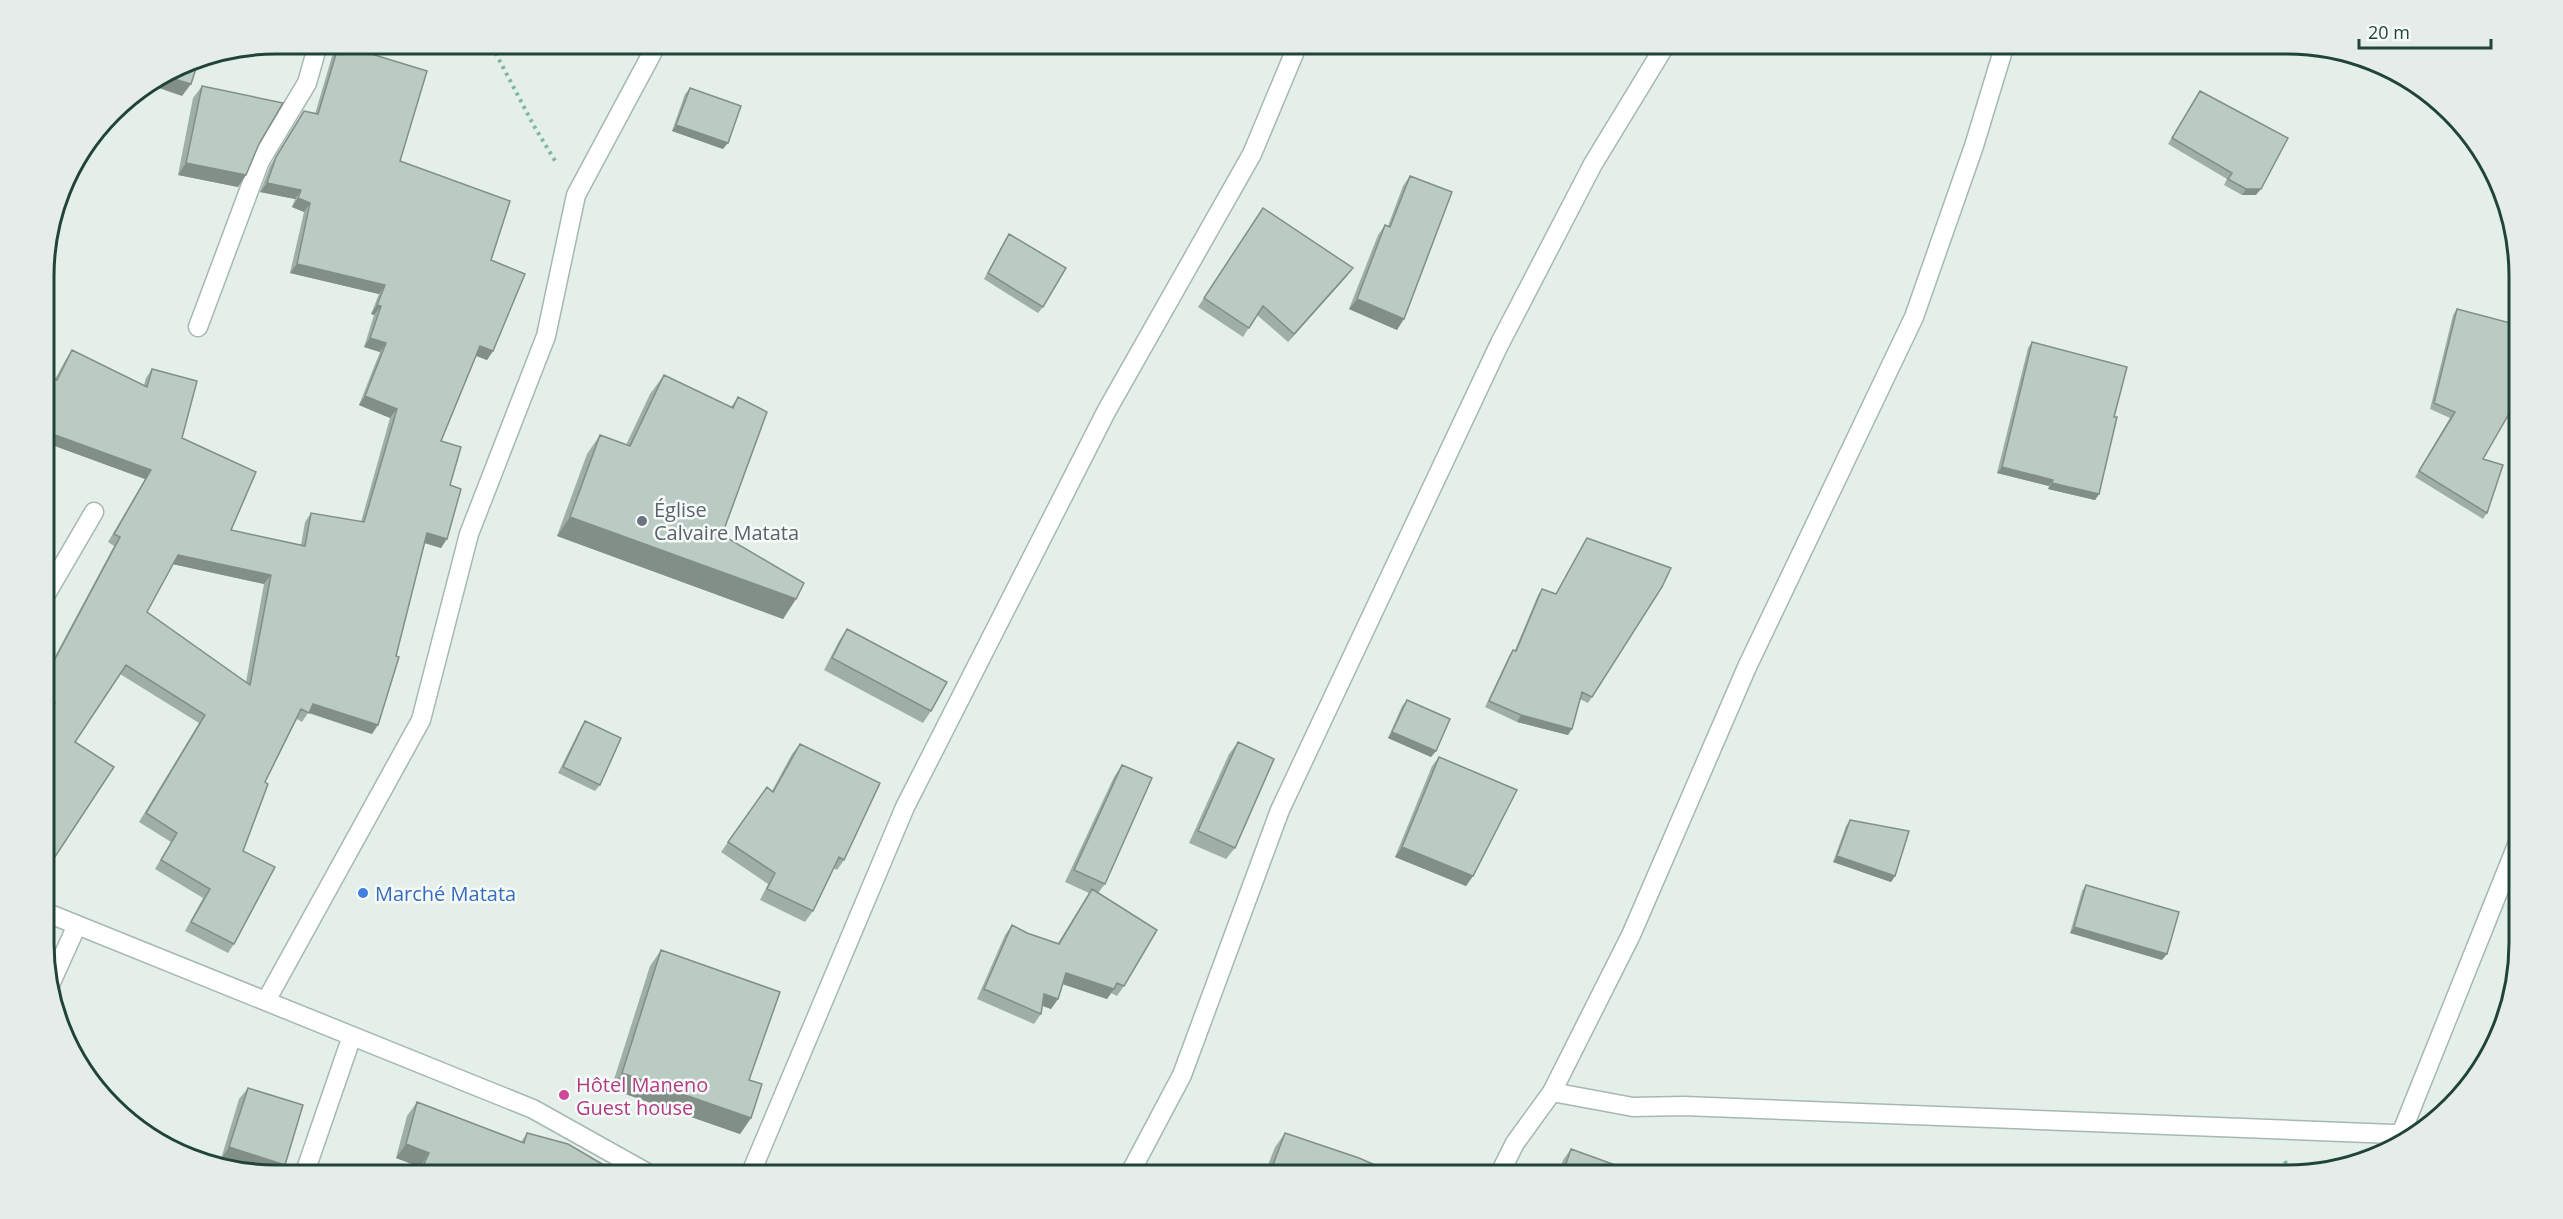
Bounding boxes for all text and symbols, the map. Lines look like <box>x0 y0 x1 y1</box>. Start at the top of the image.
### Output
scale bar <box>2359 12 2491 50</box>
text: 20 m <box>2368 20 2410 44</box>
place label: Église Calvaire Matata <box>654 496 799 546</box>
marker: Église Calvaire Matata <box>635 514 649 528</box>
place label: Marché Matata <box>375 880 516 907</box>
marker: Marché Matata <box>356 886 370 900</box>
place label: Hôtel Maneno Guest house <box>576 1071 708 1121</box>
marker: Hôtel Maneno Guest house <box>557 1088 571 1102</box>

